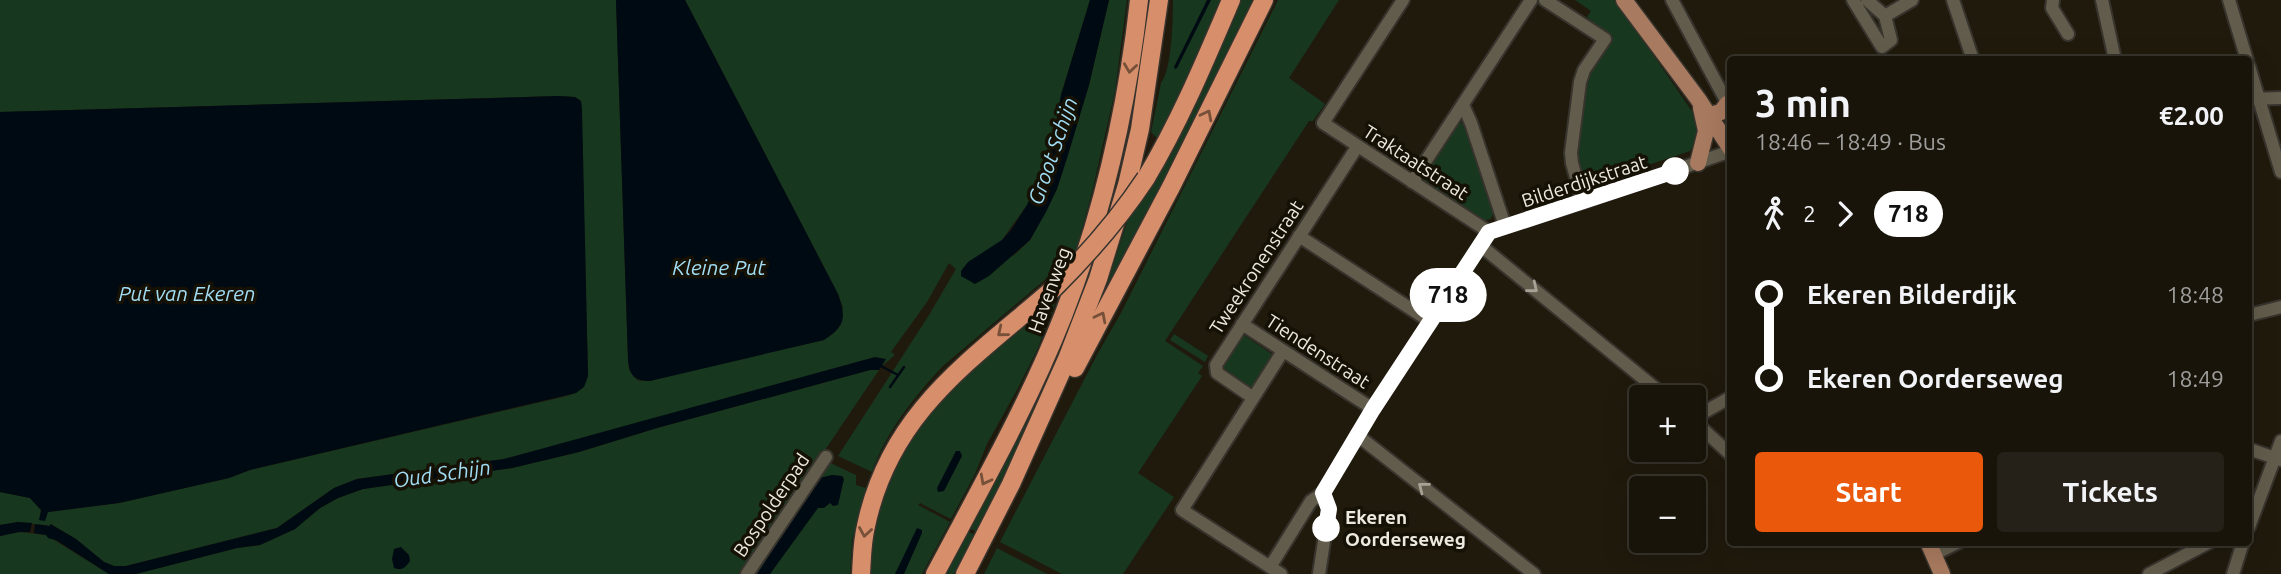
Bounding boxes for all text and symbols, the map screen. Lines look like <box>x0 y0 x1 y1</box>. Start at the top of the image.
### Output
one-way arrow <box>1123 62 1138 74</box>
text: 3 min <box>1755 82 1851 124</box>
water label: Groot Schijn <box>1023 94 1082 207</box>
text: €2.00 <box>2159 101 2224 130</box>
one-way arrow <box>1199 110 1212 122</box>
street label: Traktaatstraat <box>1359 120 1473 204</box>
text: 18:46 – 18:49 · Bus <box>1755 129 1946 154</box>
street label: Bilderdijkstraat <box>1519 150 1650 212</box>
unlabelled marker <box>1662 158 1688 184</box>
icon: walk <box>1755 195 1793 233</box>
icon: forward <box>1826 195 1864 233</box>
street label: Tweekronenstraat <box>1205 196 1308 338</box>
text: 718 <box>1888 200 1929 227</box>
text: 2 <box>1803 201 1816 226</box>
street label: Havenweg <box>1023 244 1075 336</box>
water label: Kleine Put <box>672 255 767 279</box>
line badge: 718 <box>1408 272 1488 318</box>
one-way arrow <box>1524 280 1537 292</box>
text: Ekeren Bilderdijk <box>1807 280 2017 309</box>
water label: Put van Ekeren <box>118 281 256 305</box>
text: 718 <box>1428 281 1468 308</box>
text: 18:48 <box>2166 282 2224 307</box>
street label: Tiendenstraat <box>1262 309 1374 393</box>
one-way arrow <box>1093 311 1107 324</box>
one-way arrow <box>997 324 1010 336</box>
text: Ekeren Oorderseweg <box>1807 364 2064 393</box>
text: 18:49 <box>2166 366 2224 391</box>
map controls <box>1629 385 1706 553</box>
button: + <box>1629 385 1706 462</box>
street label: Bospolderpad <box>728 449 814 561</box>
button: Start <box>1755 452 1983 532</box>
button: Tickets <box>1997 452 2224 532</box>
water label: Oud Schijn <box>392 454 492 492</box>
one-way arrow <box>980 473 993 486</box>
button: − <box>1629 476 1706 553</box>
one-way arrow <box>1418 482 1430 495</box>
place label: Ekeren Oorderseweg <box>1345 506 1466 550</box>
marker: Ekeren Oorderseweg <box>1313 515 1339 541</box>
one-way arrow <box>858 526 873 538</box>

